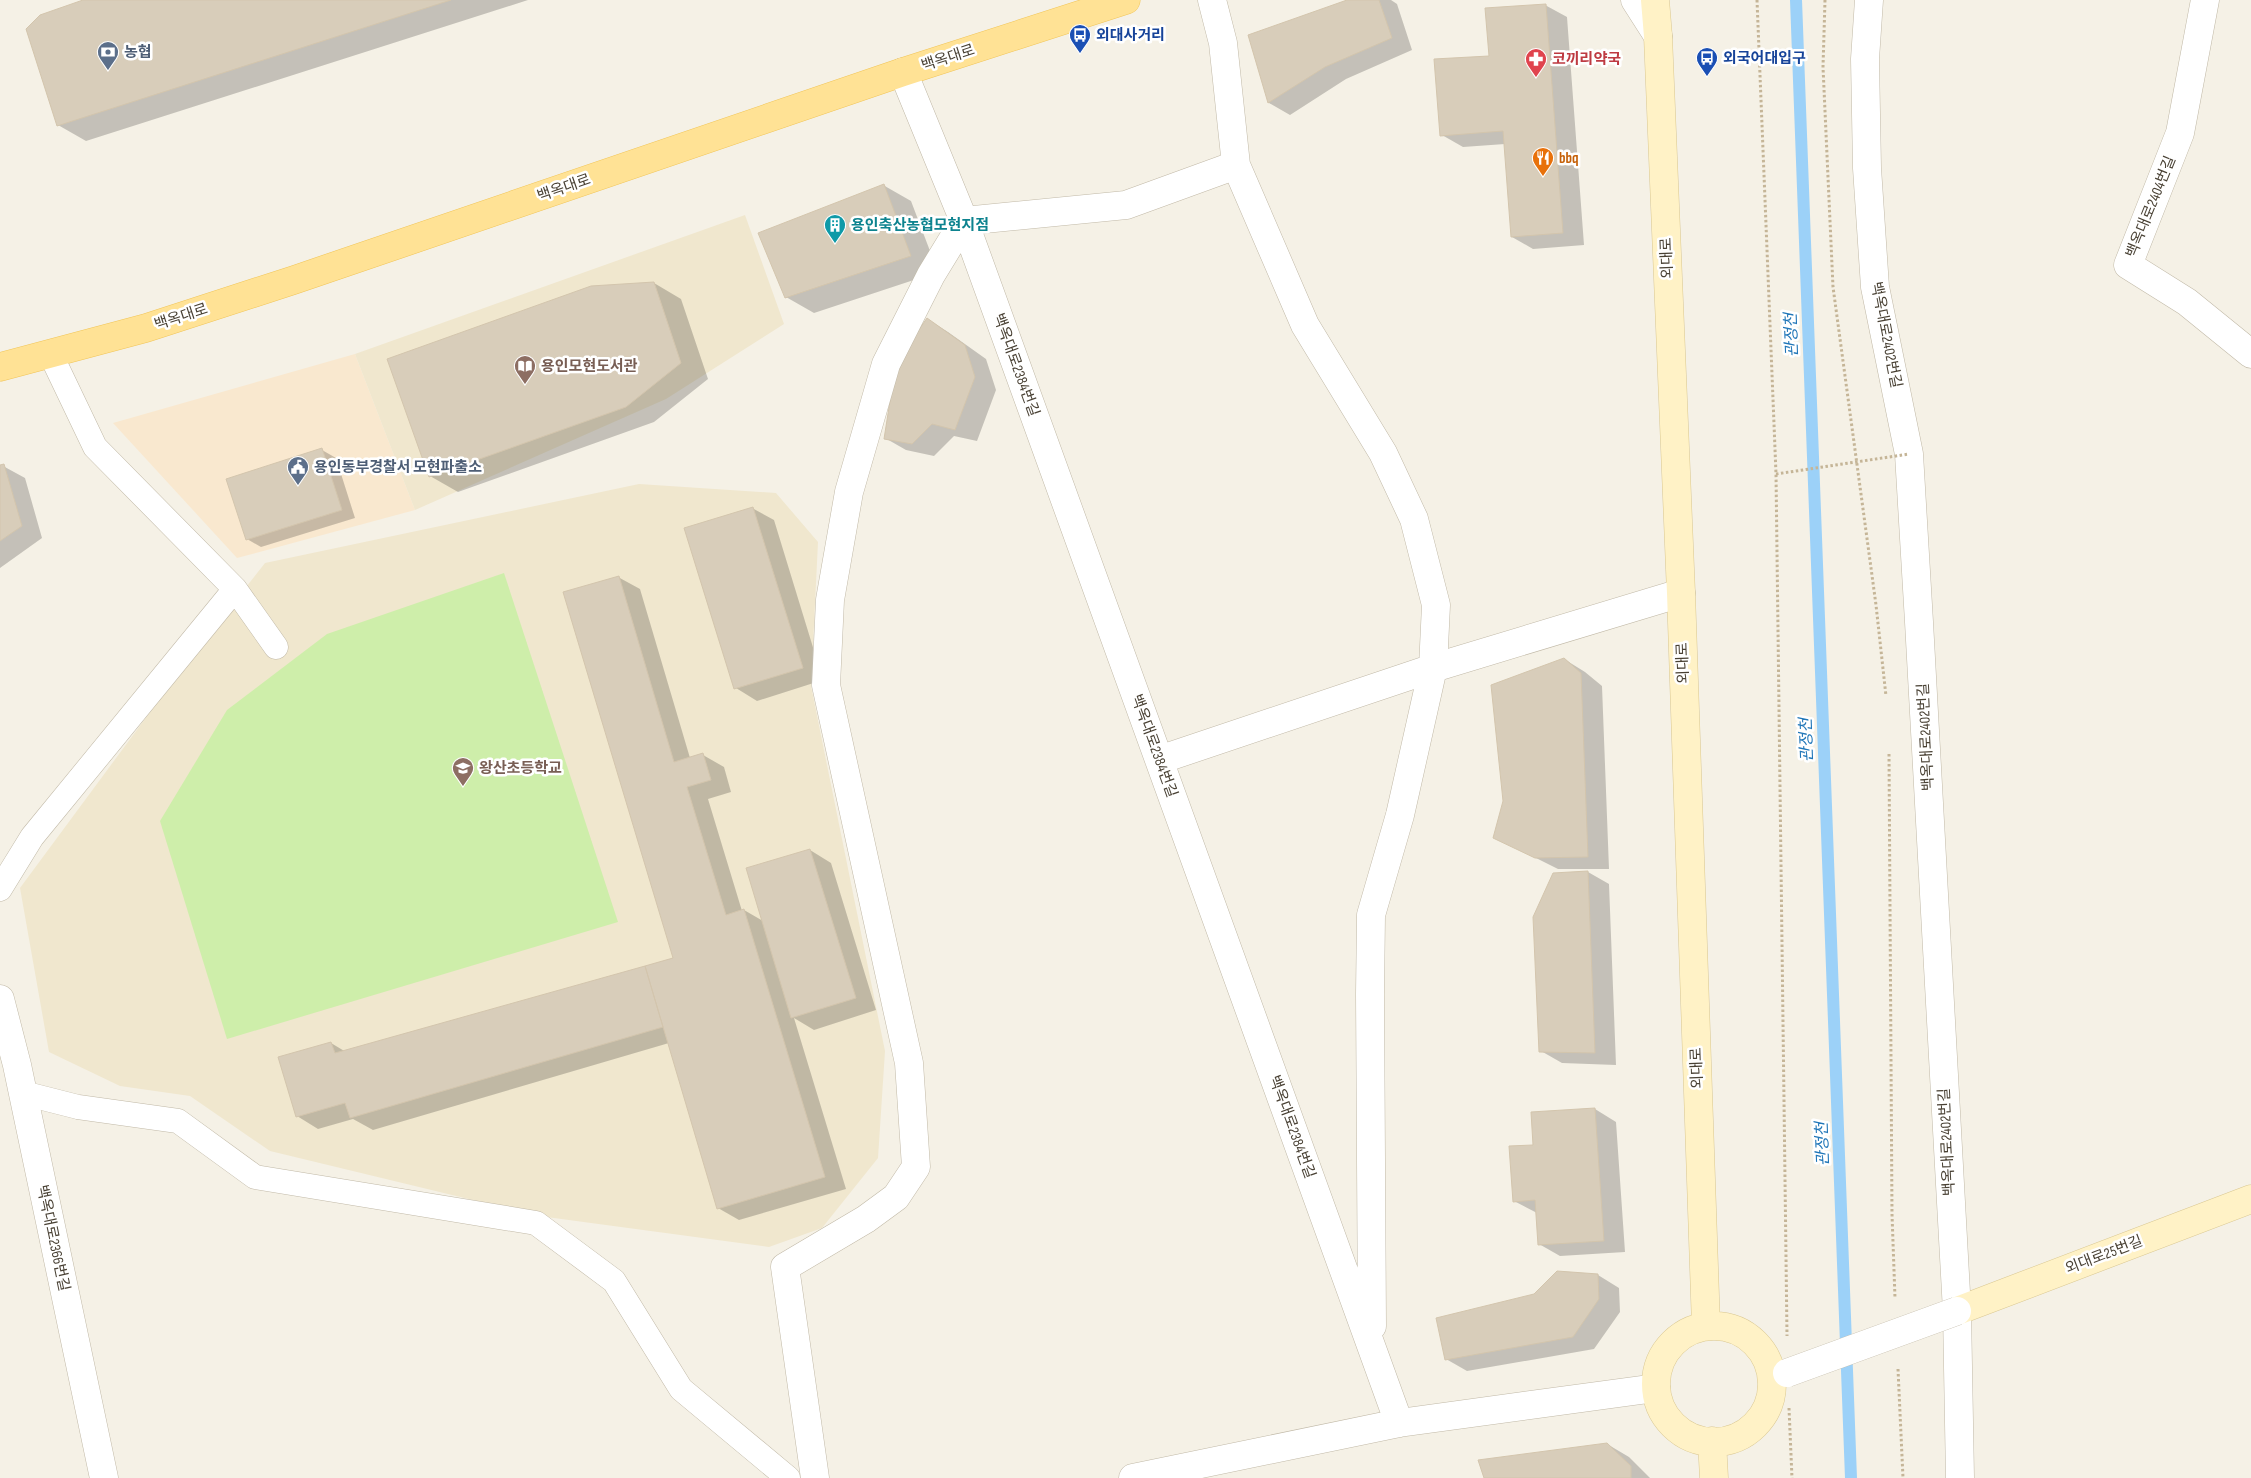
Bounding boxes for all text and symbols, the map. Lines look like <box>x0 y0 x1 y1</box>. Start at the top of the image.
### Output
bus stop icon: 외대사거리 <box>1068 23 1092 54</box>
place label: 외대사거리 <box>1096 26 1165 45</box>
bank icon: 농협 <box>96 40 120 71</box>
street label: 백옥대로 <box>919 40 977 76</box>
place label: 농협 <box>124 43 152 62</box>
bus stop icon: 외국어대입구 <box>1695 46 1719 77</box>
pharmacy icon: 코끼리약국 <box>1524 47 1548 78</box>
place label: 외국어대입구 <box>1723 49 1806 68</box>
place label: 코끼리약국 <box>1552 50 1621 69</box>
restaurant icon: bbq <box>1531 146 1555 177</box>
place label: bbq <box>1559 149 1579 168</box>
street label: 백옥대로2404번길 <box>2122 153 2180 261</box>
street label: 백옥대로 <box>535 170 593 206</box>
building icon: 용인축산농협모현지점 <box>823 213 847 244</box>
place label: 용인축산농협모현지점 <box>851 216 989 235</box>
street label: 외대로 <box>1657 237 1677 279</box>
street label: 백옥대로2402번길 <box>1866 280 1906 390</box>
street label: 백옥대로 <box>152 299 210 335</box>
water label: 관정천 <box>1782 310 1802 357</box>
street label: 백옥대로2384번길 <box>989 311 1043 419</box>
library icon: 용인모현도서관 <box>513 354 537 385</box>
place label: 용인모현도서관 <box>541 357 638 376</box>
public building icon: 용인동부경찰서 모현파출소 <box>286 455 310 486</box>
place label: 용인동부경찰서 모현파출소 <box>314 458 482 477</box>
street label: 외대로 <box>1673 642 1693 684</box>
street label: 백옥대로2402번길 <box>1914 683 1938 791</box>
street label: 백옥대로2384번길 <box>1127 692 1181 800</box>
water label: 관정천 <box>1797 715 1817 762</box>
school or university icon: 왕산초등학교 <box>451 756 475 787</box>
place label: 왕산초등학교 <box>479 759 562 778</box>
street label: 외대로 <box>1687 1047 1707 1089</box>
street label: 백옥대로2384번길 <box>1265 1073 1319 1181</box>
street label: 백옥대로2402번길 <box>1935 1088 1959 1196</box>
water label: 관정천 <box>1813 1119 1833 1166</box>
street label: 백옥대로2366번길 <box>32 1183 74 1293</box>
street label: 외대로25번길 <box>2063 1232 2145 1278</box>

